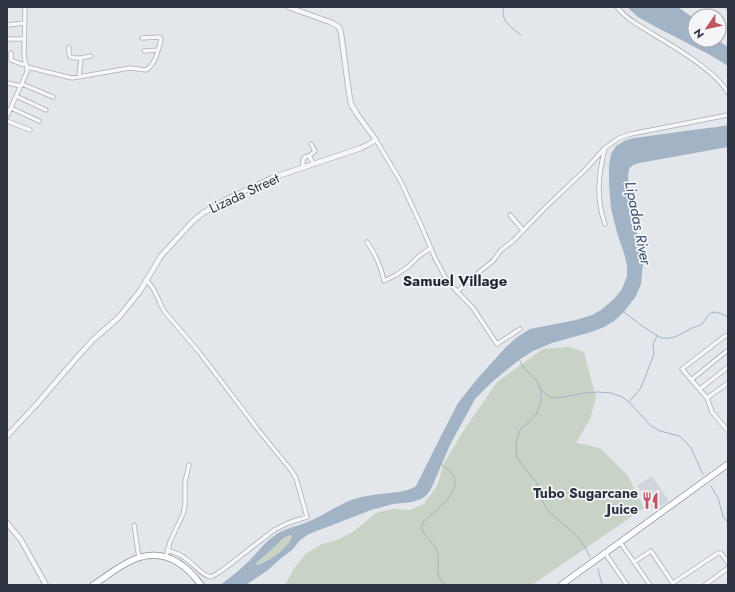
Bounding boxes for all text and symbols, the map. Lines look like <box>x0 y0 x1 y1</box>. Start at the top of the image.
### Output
north arrow <box>687 8 727 48</box>
text: N <box>690 25 708 42</box>
street label: Lizada Street <box>206 168 283 218</box>
water label: Lipadas River <box>619 179 657 268</box>
district label: Samuel Village <box>403 270 508 292</box>
place label: Tubo Sugarcane Juice <box>533 483 638 519</box>
restaurant icon: Tubo Sugarcane Juice <box>641 491 661 511</box>

